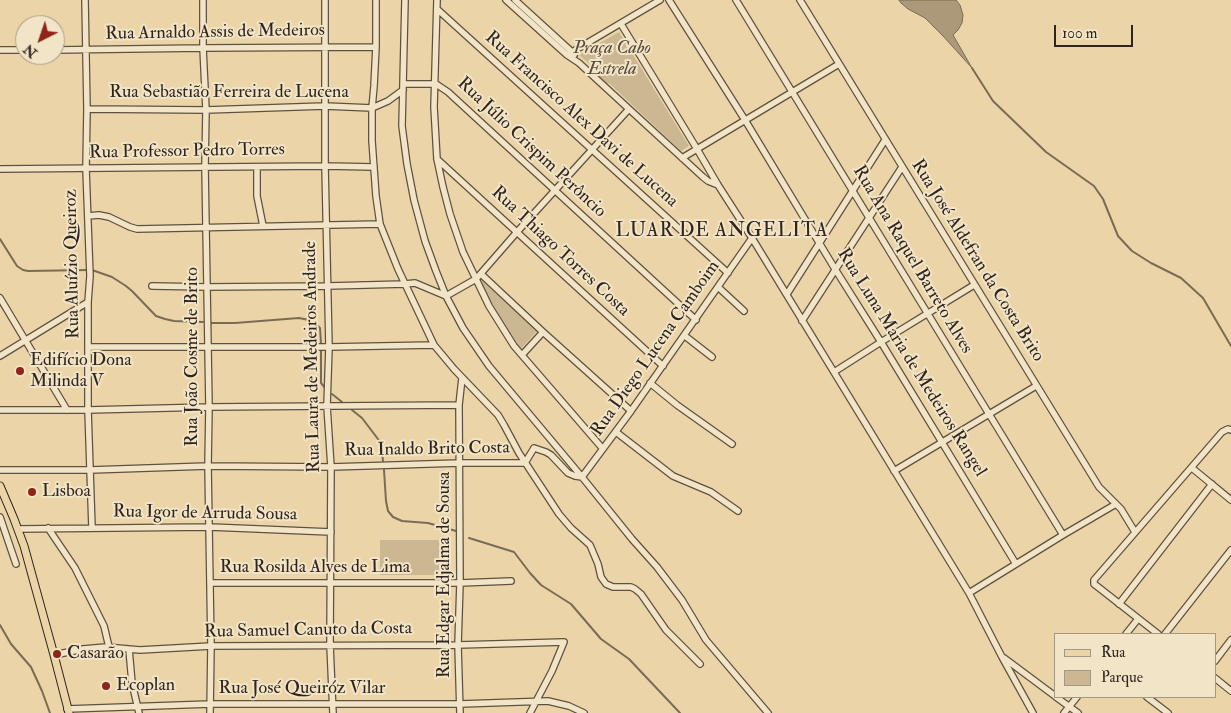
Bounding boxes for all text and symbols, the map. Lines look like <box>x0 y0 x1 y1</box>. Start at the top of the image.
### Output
north arrow <box>15 15 65 65</box>
scale bar <box>1056 15 1135 47</box>
street label: Rua Arnaldo Assis de Medeiros <box>105 20 325 46</box>
text: 100 m <box>1062 24 1097 43</box>
street label: Rua Francisco Alex Davi de Lucena <box>480 27 682 213</box>
park label: Praça Cabo Estrela <box>573 38 651 80</box>
text: N <box>20 40 41 61</box>
street label: Rua Júlio Crispim Perôncio <box>452 73 610 223</box>
street label: Rua Sebastião Ferreira de Lucena <box>109 82 349 104</box>
street label: Rua Professor Pedro Torres <box>89 139 285 165</box>
street label: Rua José Aldefran da Costa Brito <box>906 156 1048 366</box>
street label: Rua Ana Raquel Barreto Alves <box>847 162 977 358</box>
street label: Rua Thiago Torres Costa <box>486 182 634 322</box>
street label: Rua Aluízio Queiroz <box>61 189 85 339</box>
district label: LUAR DE ANGELITA <box>613 221 831 243</box>
street label: Rua Laura de Medeiros Andrade <box>300 241 326 473</box>
street label: Rua Luna Maria de Medeiros Rangel <box>832 245 990 481</box>
street label: Rua Diego Lucena Camboim <box>587 257 725 441</box>
street label: Rua João Cosme de Brito <box>182 267 204 447</box>
place label: Edifício Dona Milinda V <box>30 350 132 392</box>
marker: Edifício Dona Milinda V <box>14 365 26 377</box>
street label: Rua Inaldo Brito Costa <box>344 438 510 462</box>
street label: Rua Edgar Edjalma de Sousa <box>434 472 456 678</box>
place label: Lisboa <box>42 481 91 503</box>
marker: Lisboa <box>26 486 38 498</box>
street label: Rua Igor de Arruda Sousa <box>113 502 297 526</box>
street label: Rua Rosilda Alves de Lima <box>220 557 410 579</box>
street label: Rua Samuel Canuto da Costa <box>204 618 412 644</box>
legend <box>1054 633 1216 698</box>
place label: Casarão <box>67 643 124 665</box>
text: Rua <box>1101 643 1126 662</box>
marker: Casarão <box>51 648 63 660</box>
text: Parque <box>1101 668 1143 687</box>
place label: Ecoplan <box>116 675 175 697</box>
street label: Rua José Queiróz Vilar <box>218 678 386 700</box>
marker: Ecoplan <box>100 680 112 692</box>

